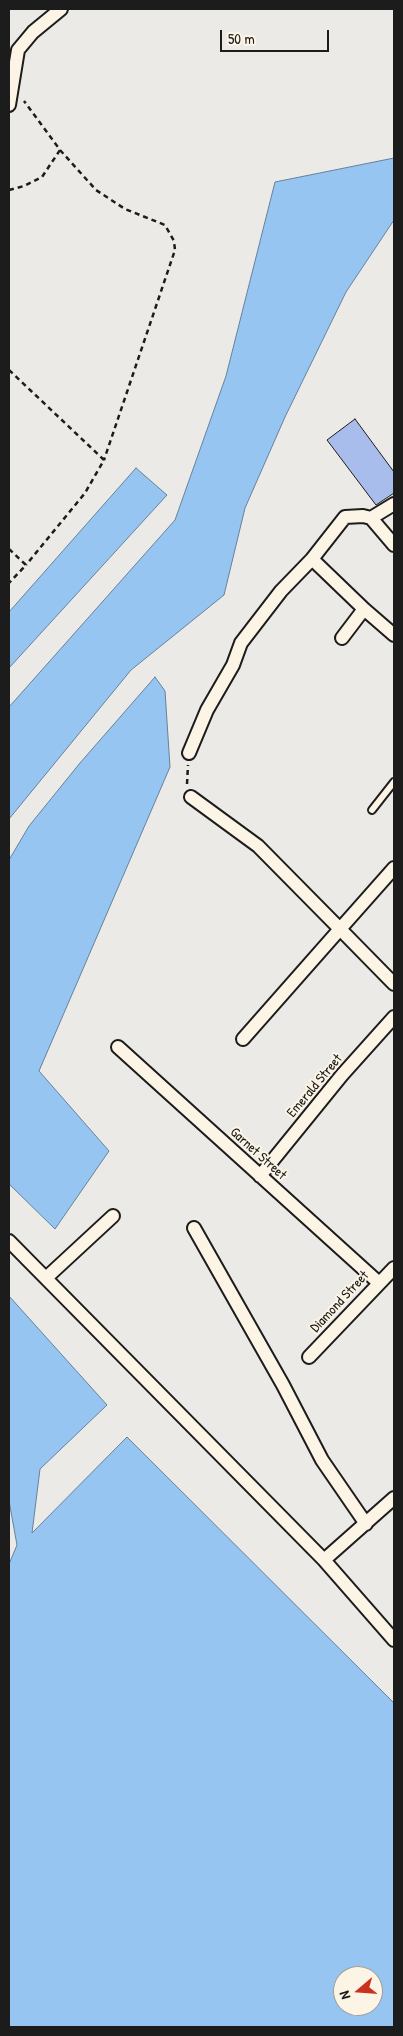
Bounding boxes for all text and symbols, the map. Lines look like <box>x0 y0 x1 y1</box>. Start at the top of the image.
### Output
scale bar <box>223 20 332 52</box>
text: 50 m <box>228 28 255 49</box>
street label: Emerald Street <box>284 1051 346 1121</box>
street label: Garnet Street <box>226 1124 290 1184</box>
street label: Diamond Street <box>307 1268 373 1336</box>
north arrow <box>333 1966 383 2016</box>
text: N <box>334 1989 354 2002</box>

